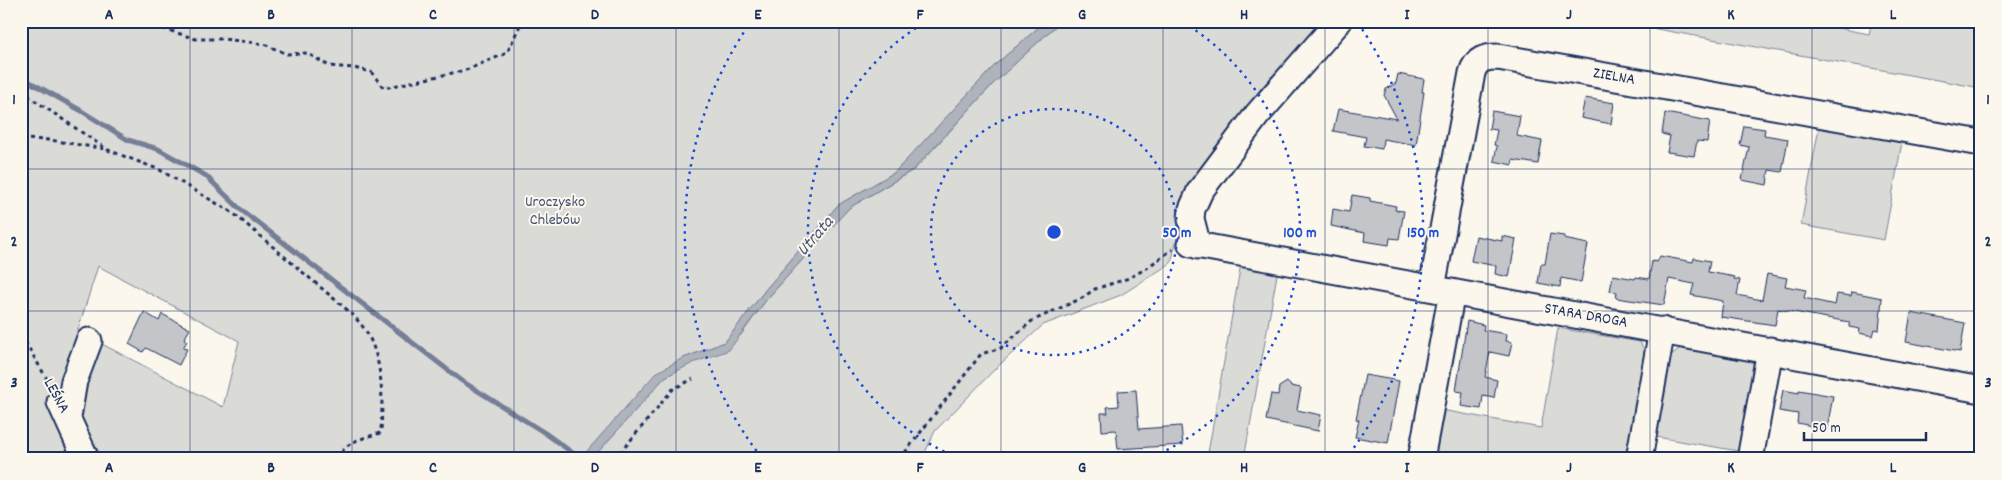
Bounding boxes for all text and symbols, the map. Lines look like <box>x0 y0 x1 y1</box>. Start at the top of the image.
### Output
text: A <box>105 4 114 27</box>
text: B <box>267 4 275 27</box>
text: C <box>429 4 437 27</box>
text: D <box>591 4 600 27</box>
text: E <box>754 4 762 27</box>
text: F <box>916 4 924 27</box>
text: G <box>1078 4 1086 27</box>
text: H <box>1240 4 1248 27</box>
text: I <box>1405 4 1411 27</box>
text: J <box>1566 4 1572 27</box>
text: K <box>1727 4 1735 27</box>
text: L <box>1890 4 1897 27</box>
street label: ZIELNA <box>1591 62 1637 92</box>
text: 1 <box>12 89 16 112</box>
text: 1 <box>1986 89 1990 112</box>
park label: Uroczysko Chlebów <box>525 191 585 232</box>
water label: Utrata <box>792 210 841 262</box>
centre of rings <box>1045 223 1063 241</box>
text: 50 m <box>1163 223 1191 245</box>
text: 100 m <box>1283 223 1317 245</box>
text: 150 m <box>1407 223 1439 245</box>
text: 2 <box>11 231 18 254</box>
text: 2 <box>1985 231 1992 254</box>
street label: STARA DROGA <box>1542 297 1630 335</box>
text: 3 <box>10 372 18 395</box>
text: 3 <box>1984 372 1992 395</box>
street label: LEŚNA <box>37 374 75 418</box>
scale bar <box>1804 410 1927 442</box>
text: 50 m <box>1812 418 1841 440</box>
text: A <box>105 457 114 480</box>
text: B <box>267 457 275 480</box>
text: C <box>429 457 437 480</box>
text: D <box>591 457 600 480</box>
text: E <box>754 457 762 480</box>
text: F <box>916 457 924 480</box>
text: G <box>1078 457 1086 480</box>
text: H <box>1240 457 1248 480</box>
text: I <box>1405 457 1411 480</box>
text: J <box>1566 457 1572 480</box>
text: K <box>1727 457 1735 480</box>
text: L <box>1890 457 1897 480</box>

